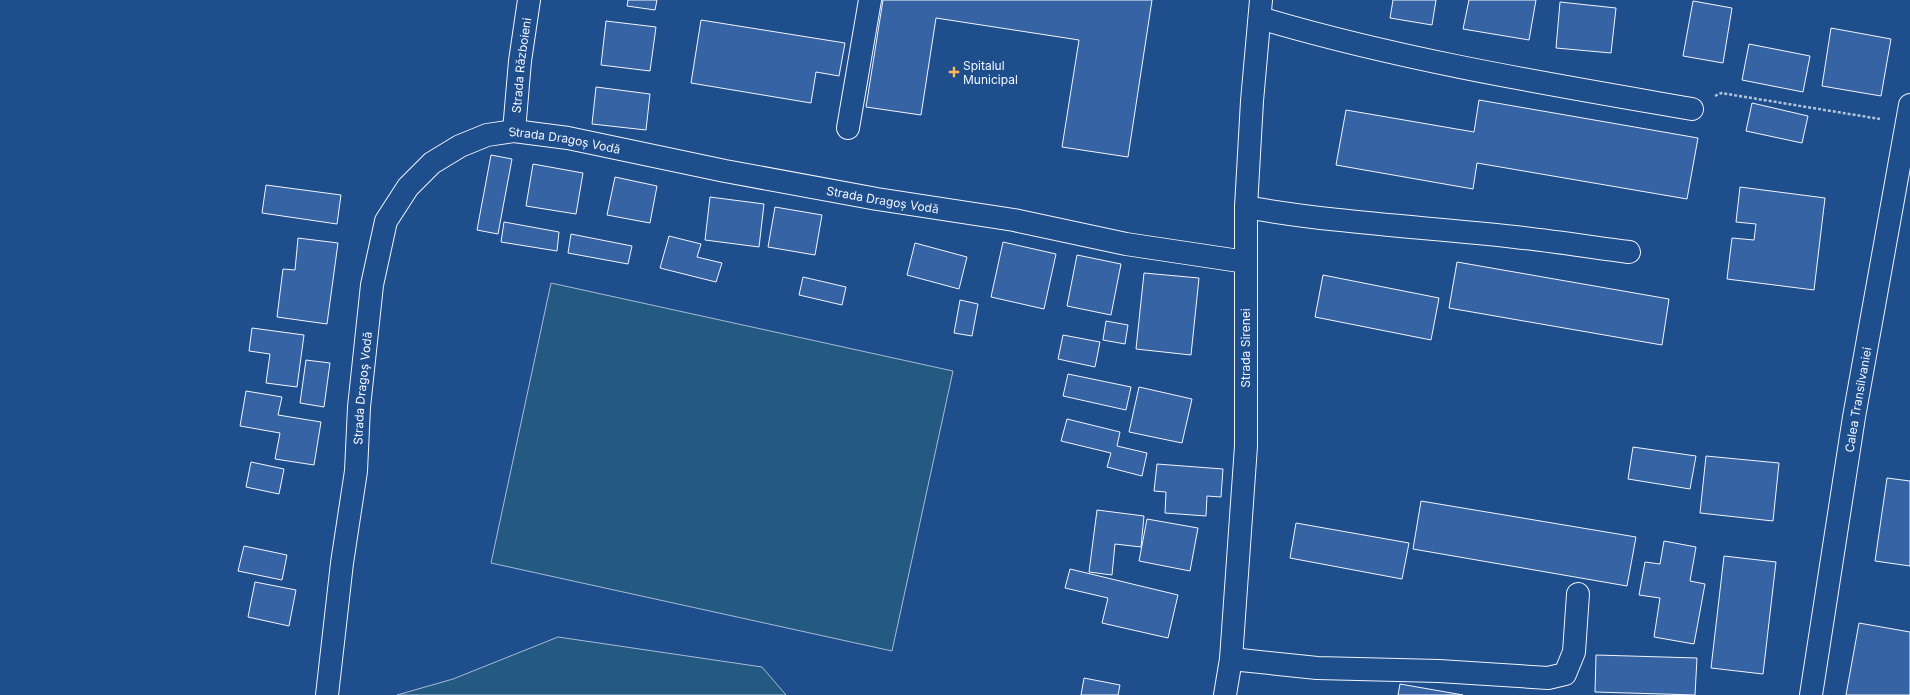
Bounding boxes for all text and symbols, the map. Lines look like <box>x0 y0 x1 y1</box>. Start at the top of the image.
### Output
street label: Strada Războieni <box>508 17 534 114</box>
place label: Spitalul Municipal <box>963 58 1018 87</box>
marker: Spitalul Municipal <box>948 66 960 78</box>
street label: Strada Dragoș Vodă <box>507 123 622 156</box>
street label: Strada Dragoș Vodă <box>825 182 940 216</box>
street label: Strada Sirenei <box>1238 308 1253 388</box>
street label: Strada Dragoș Vodă <box>350 331 374 445</box>
street label: Calea Transilvaniei <box>1841 346 1874 453</box>

